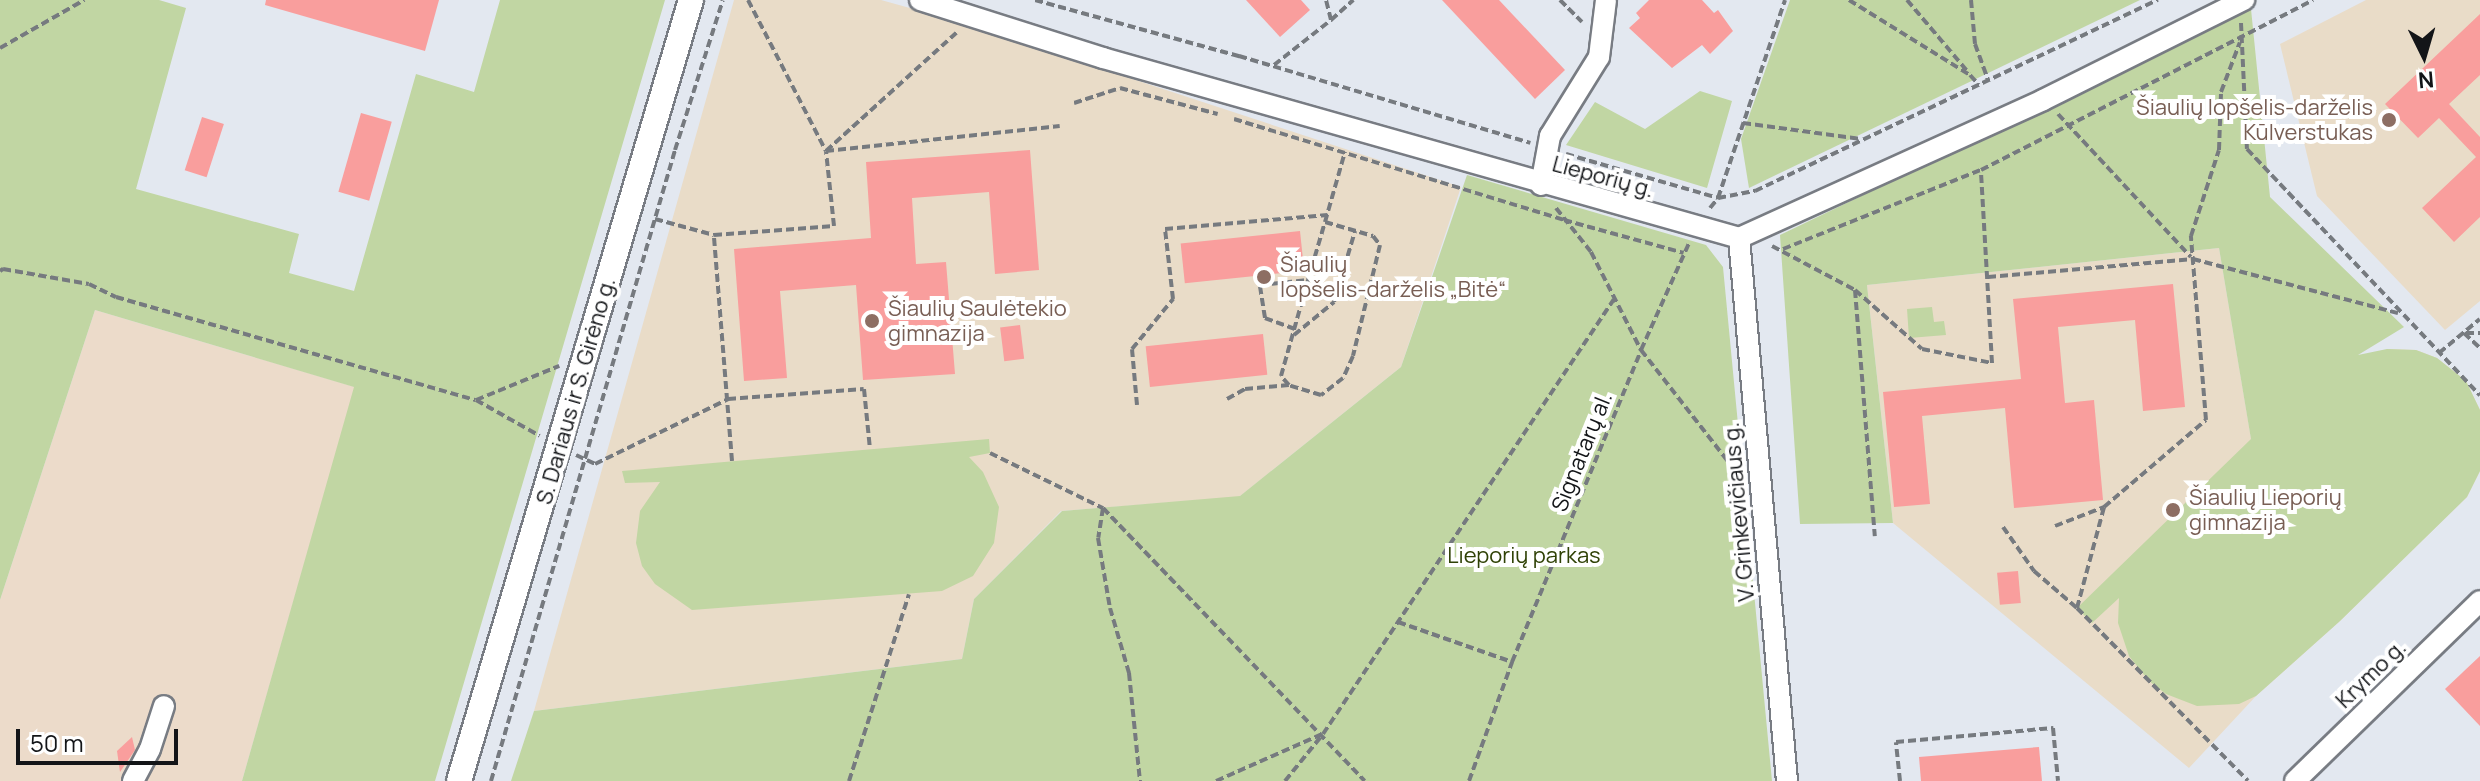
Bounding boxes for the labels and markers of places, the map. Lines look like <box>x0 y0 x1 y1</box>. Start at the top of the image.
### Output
place label: Šiaulių lopšelis-darželis Kūlverstukas <box>2136 94 2373 146</box>
marker: Šiaulių lopšelis-darželis Kūlverstukas <box>2380 111 2398 129</box>
place label: Šiaulių lopšelis-darželis „Bitė“ <box>1280 251 1506 302</box>
marker: Šiaulių lopšelis-darželis „Bitė“ <box>1255 268 1273 286</box>
place label: Šiaulių Saulėtekio gimnazija <box>888 295 1067 346</box>
marker: Šiaulių Saulėtekio gimnazija <box>863 312 881 330</box>
place label: Šiaulių Lieporių gimnazija <box>2189 484 2342 536</box>
marker: Šiaulių Lieporių gimnazija <box>2164 501 2182 519</box>

